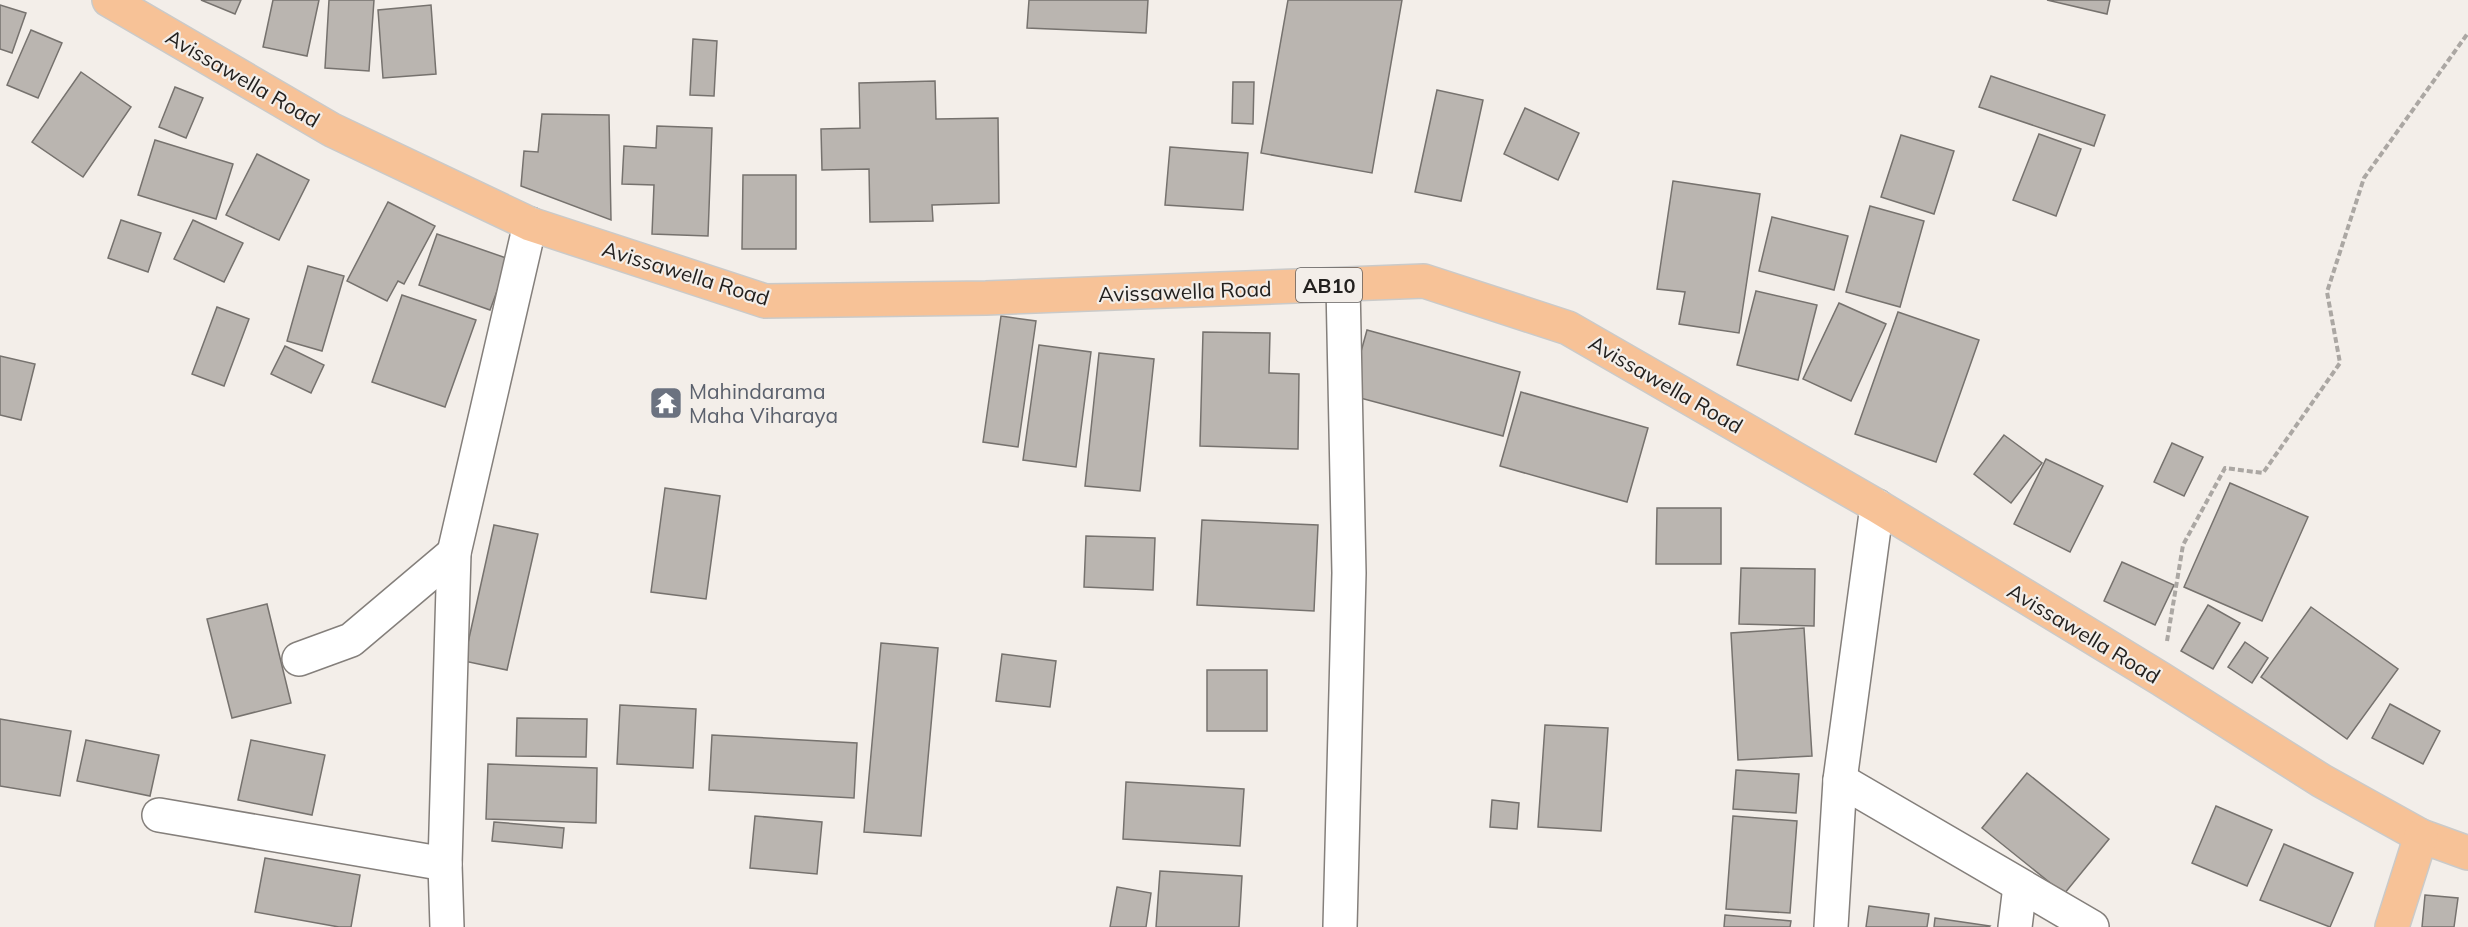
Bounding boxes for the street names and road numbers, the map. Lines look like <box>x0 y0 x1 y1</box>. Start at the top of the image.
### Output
street label: Avissawella Road <box>161 23 325 133</box>
street label: Avissawella Road <box>599 235 773 311</box>
road number: AB10 <box>1296 268 1362 302</box>
street label: Avissawella Road <box>1098 275 1272 307</box>
street label: Avissawella Road <box>1584 329 1748 439</box>
street label: Avissawella Road <box>2003 577 2165 689</box>

